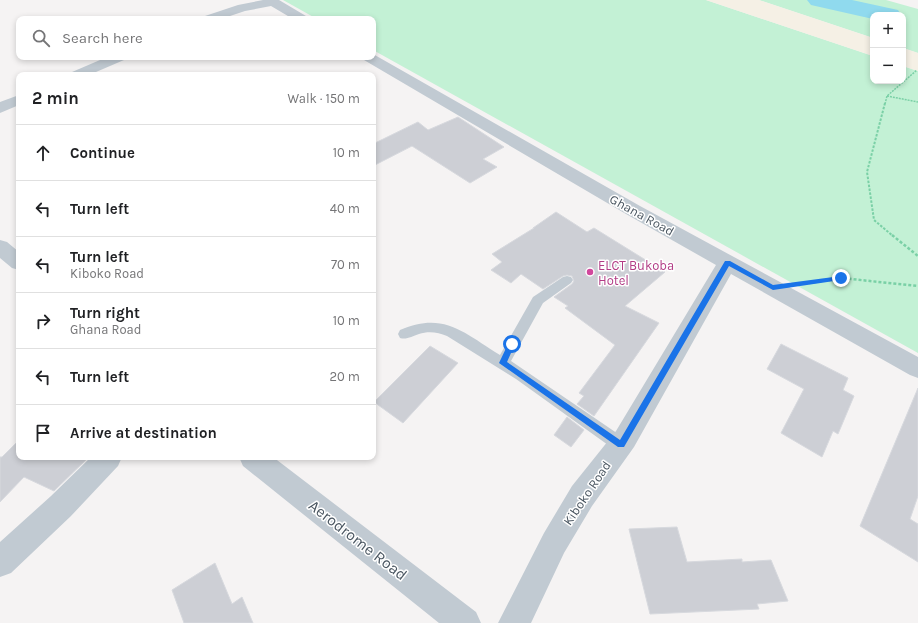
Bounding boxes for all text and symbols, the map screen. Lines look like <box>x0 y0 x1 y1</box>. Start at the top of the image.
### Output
map controls <box>870 12 906 84</box>
button: + <box>870 12 906 48</box>
search box <box>16 16 376 60</box>
icon: search <box>30 27 52 49</box>
text: Search here <box>62 29 143 47</box>
button: − <box>870 48 906 84</box>
text: 2 min <box>32 88 79 108</box>
text: Walk · 150 m <box>288 91 360 106</box>
icon: ahead <box>32 142 54 164</box>
text: Continue <box>70 144 135 162</box>
text: 10 m <box>333 145 360 160</box>
street label: Ghana Road <box>607 191 677 239</box>
icon: left <box>32 198 54 220</box>
text: Turn left <box>70 200 129 218</box>
text: 40 m <box>330 201 360 216</box>
text: Turn left <box>70 248 129 266</box>
icon: left <box>32 254 54 276</box>
text: 70 m <box>331 257 360 272</box>
place label: ELCT Bukoba Hotel <box>598 258 674 288</box>
text: Kiboko Road <box>70 266 144 281</box>
marker: ELCT Bukoba Hotel <box>585 267 595 277</box>
route end <box>832 269 850 287</box>
text: Turn right <box>70 304 140 322</box>
icon: right <box>32 310 54 332</box>
text: 10 m <box>333 313 360 328</box>
text: Ghana Road <box>70 322 141 337</box>
route start <box>503 335 521 353</box>
icon: left <box>32 366 54 388</box>
text: Turn left <box>70 368 129 386</box>
text: 20 m <box>330 369 360 384</box>
icon: arrive <box>32 422 54 444</box>
text: Arrive at destination <box>70 424 217 442</box>
street label: Kiboko Road <box>560 458 614 528</box>
street label: Aerodrome Road <box>305 496 411 584</box>

